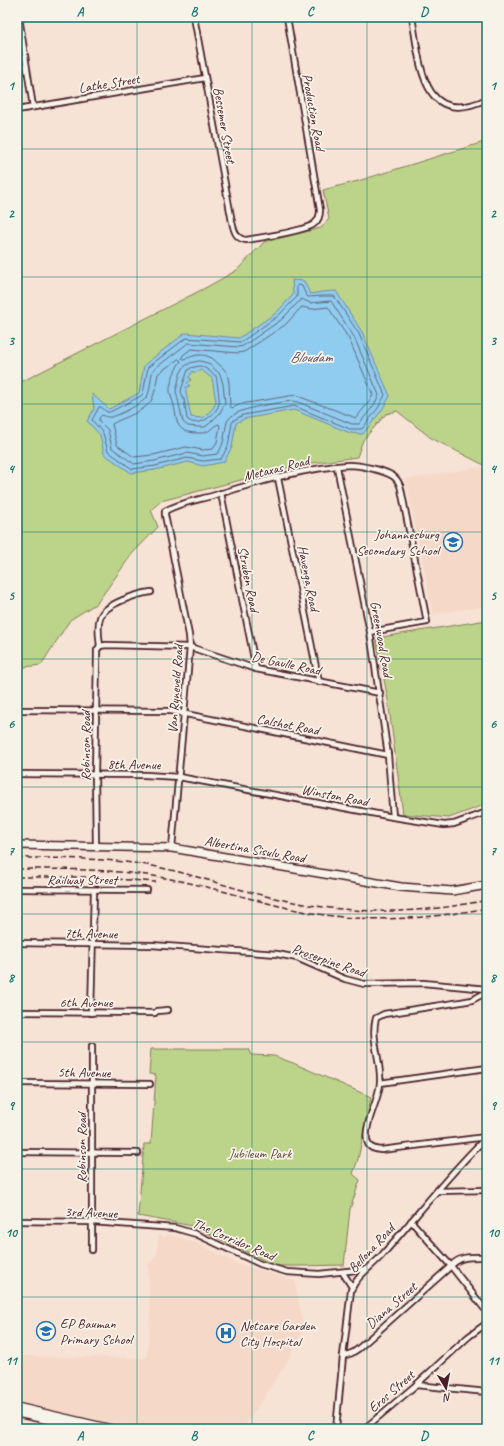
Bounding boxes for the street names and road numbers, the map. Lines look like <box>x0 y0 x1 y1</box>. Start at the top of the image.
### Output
street label: Lathe Street <box>78 70 142 97</box>
street label: Production Road <box>298 72 329 154</box>
street label: Bessemer Street <box>209 86 240 166</box>
street label: Metaxas Road <box>242 452 313 485</box>
street label: Havenga Road <box>294 544 324 615</box>
street label: Struben Road <box>234 545 264 616</box>
street label: Greenwood Road <box>366 600 397 681</box>
street label: Van Ryneveld Road <box>164 642 187 734</box>
street label: De Gaulle Road <box>250 648 324 680</box>
street label: Robinson Road <box>77 708 94 781</box>
street label: Calshot Road <box>255 710 323 739</box>
street label: 8th Avenue <box>107 756 162 773</box>
street label: Winston Road <box>300 781 372 811</box>
street label: Albertina Sisulu Road <box>203 832 309 867</box>
street label: Railway Street <box>47 871 119 888</box>
street label: 7th Avenue <box>64 925 119 942</box>
street label: Proserpine Road <box>290 940 370 982</box>
street label: 6th Avenue <box>60 994 114 1011</box>
street label: 5th Avenue <box>57 1064 112 1081</box>
street label: Robinson Road <box>73 1110 90 1183</box>
street label: 3rd Avenue <box>64 1203 119 1222</box>
street label: The Corridor Road <box>190 1214 280 1265</box>
street label: Bellona Road <box>345 1219 400 1276</box>
street label: Diana Street <box>362 1278 421 1332</box>
street label: Eros Street <box>365 1366 419 1416</box>

